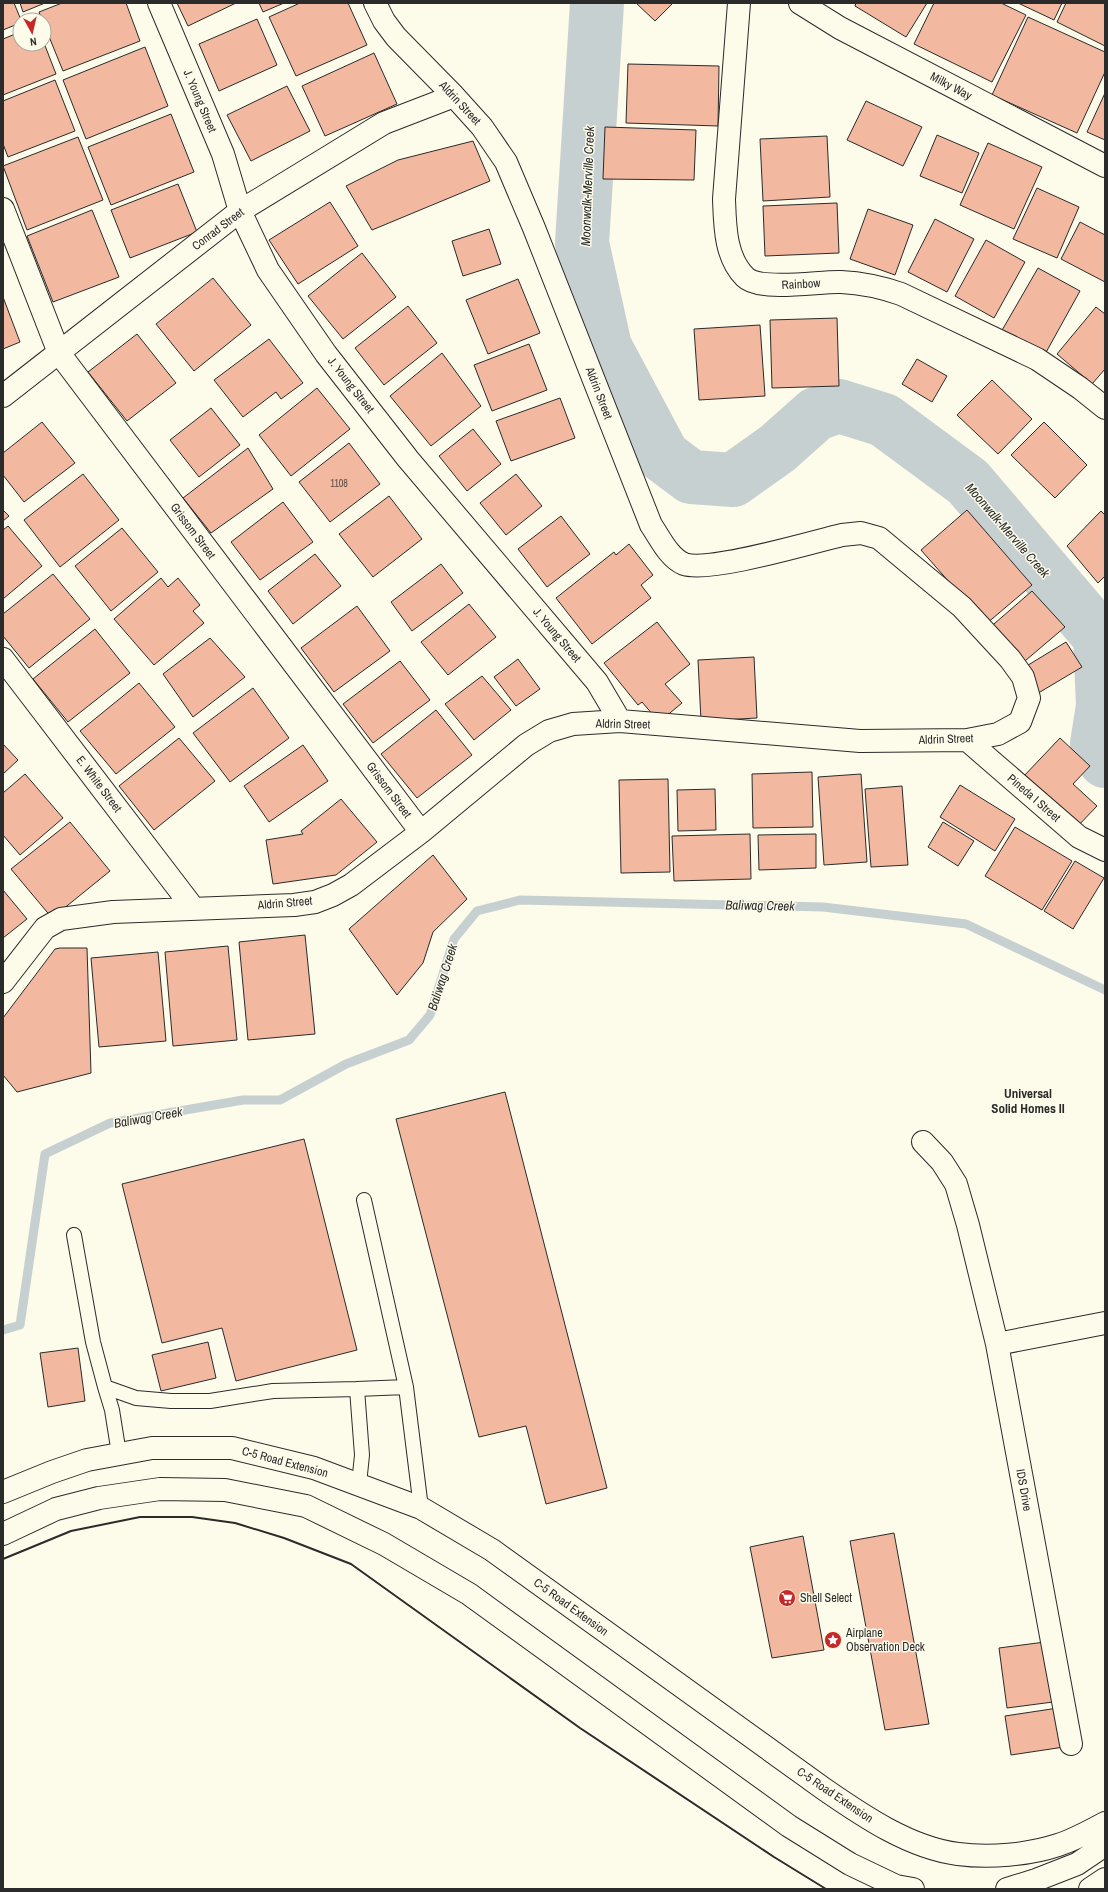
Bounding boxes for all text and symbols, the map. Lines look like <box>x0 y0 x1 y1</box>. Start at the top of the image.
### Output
north arrow <box>12 12 52 52</box>
text: N <box>29 35 38 49</box>
street label: J. Young Street <box>180 67 221 135</box>
street label: Milky Way <box>927 68 975 104</box>
street label: Aldrin Street <box>435 77 485 129</box>
water label: Moonwalk-Merville Creek <box>577 125 598 246</box>
street label: Conrad Street <box>189 204 247 254</box>
street label: Rainbow <box>781 275 822 293</box>
street label: J. Young Street <box>324 354 378 416</box>
street label: Aldrin Street <box>581 364 616 422</box>
house number: 1108 <box>330 477 348 490</box>
water label: Moonwalk-Merville Creek <box>962 479 1054 582</box>
street label: Grissom Street <box>167 500 219 562</box>
street label: J. Young Street <box>529 604 585 666</box>
street label: Aldrin Street <box>595 716 651 732</box>
street label: Aldrin Street <box>917 730 974 748</box>
street label: E. White Street <box>73 753 126 816</box>
street label: Grissom Street <box>363 759 415 821</box>
street label: Pineda I Street <box>1004 770 1064 826</box>
street label: Aldrin Street <box>256 893 313 913</box>
water label: Baliwag Creek <box>725 896 795 915</box>
water label: Baliwag Creek <box>424 941 461 1013</box>
district label: Universal Solid Homes II <box>991 1085 1065 1117</box>
water label: Baliwag Creek <box>112 1103 184 1132</box>
street label: C-5 Road Extension <box>240 1443 330 1481</box>
street label: IDS Drive <box>1012 1468 1036 1512</box>
street label: C-5 Road Extension <box>530 1574 612 1640</box>
supermarket icon: Shell Select <box>777 1588 797 1608</box>
place label: Shell Select <box>800 1590 852 1606</box>
place label: Airplane Observation Deck <box>845 1625 925 1655</box>
place icon: Airplane Observation Deck <box>823 1630 843 1650</box>
street label: C-5 Road Extension <box>794 1764 876 1826</box>

